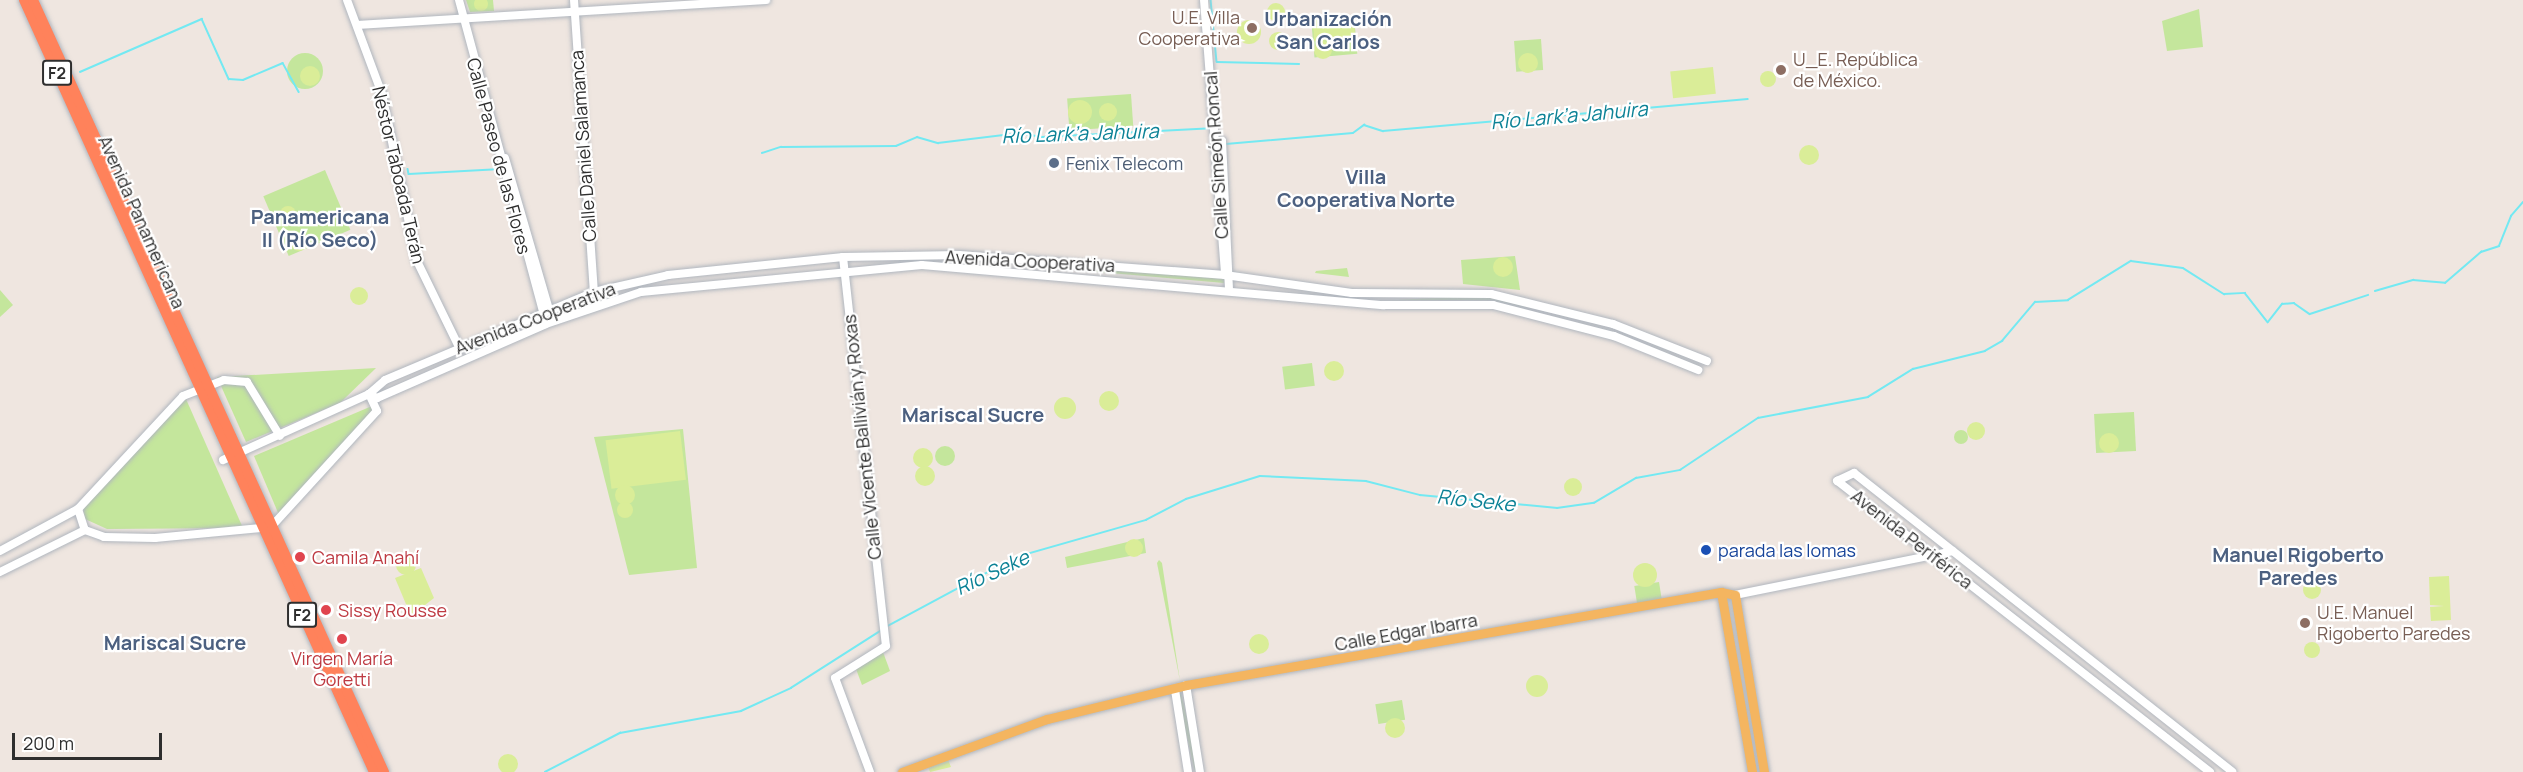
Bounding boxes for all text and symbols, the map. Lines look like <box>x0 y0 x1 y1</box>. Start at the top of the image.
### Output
place label: U.E. Villa Cooperativa <box>1139 7 1240 50</box>
district label: Urbanización San Carlos <box>1264 7 1392 54</box>
marker: U.E. Villa Cooperativa <box>1245 21 1259 35</box>
place label: U_E. República de México. <box>1793 49 1918 92</box>
street label: Calle Daniel Salamanca <box>566 50 600 242</box>
street label: Calle Paseo de las Flores <box>462 55 536 257</box>
road number: F2 <box>42 60 72 86</box>
marker: U_E. República de México. <box>1774 63 1788 77</box>
street label: Calle Simeón Roncal <box>1199 70 1233 240</box>
street label: Néstor Taboada Terán <box>368 84 430 266</box>
water label: Río Lark’a Jahuira <box>1490 96 1648 134</box>
water label: Río Lark’a Jahuira <box>1001 118 1159 148</box>
street label: Avenida Panamericana <box>94 132 190 312</box>
place label: Fenix Telecom <box>1066 152 1183 174</box>
marker: Fenix Telecom <box>1047 156 1061 170</box>
district label: Villa Cooperativa Norte <box>1277 165 1455 212</box>
district label: Panamericana II (Río Seco) <box>251 204 389 251</box>
street label: Avenida Cooperativa <box>944 246 1116 276</box>
street label: Avenida Cooperativa <box>452 277 618 359</box>
street label: Calle Vicente Ballivián y Roxas <box>838 313 886 561</box>
district label: Mariscal Sucre <box>902 402 1044 426</box>
water label: Río Seke <box>1436 484 1516 516</box>
street label: Avenida Periférica <box>1847 485 1977 593</box>
place label: parada las lomas <box>1718 539 1856 561</box>
marker: parada las lomas <box>1699 543 1713 557</box>
district label: Manuel Rigoberto Paredes <box>2212 543 2384 590</box>
water label: Río Seke <box>951 545 1033 599</box>
place label: Camila Anahí <box>312 546 419 568</box>
marker: Camila Anahí <box>293 550 307 564</box>
place label: Sissy Rousse <box>338 599 447 621</box>
road number: F2 <box>287 602 317 628</box>
place label: U.E. Manuel Rigoberto Paredes <box>2317 602 2471 644</box>
marker: Sissy Rousse <box>319 603 333 617</box>
street label: Calle Edgar Ibarra <box>1333 609 1479 655</box>
marker: U.E. Manuel Rigoberto Paredes <box>2298 616 2312 630</box>
district label: Mariscal Sucre <box>104 630 246 654</box>
marker: Virgen María Goretti <box>335 632 349 646</box>
place label: Virgen María Goretti <box>291 648 393 690</box>
scale bar <box>15 721 165 759</box>
text: 200 m <box>23 731 74 755</box>

